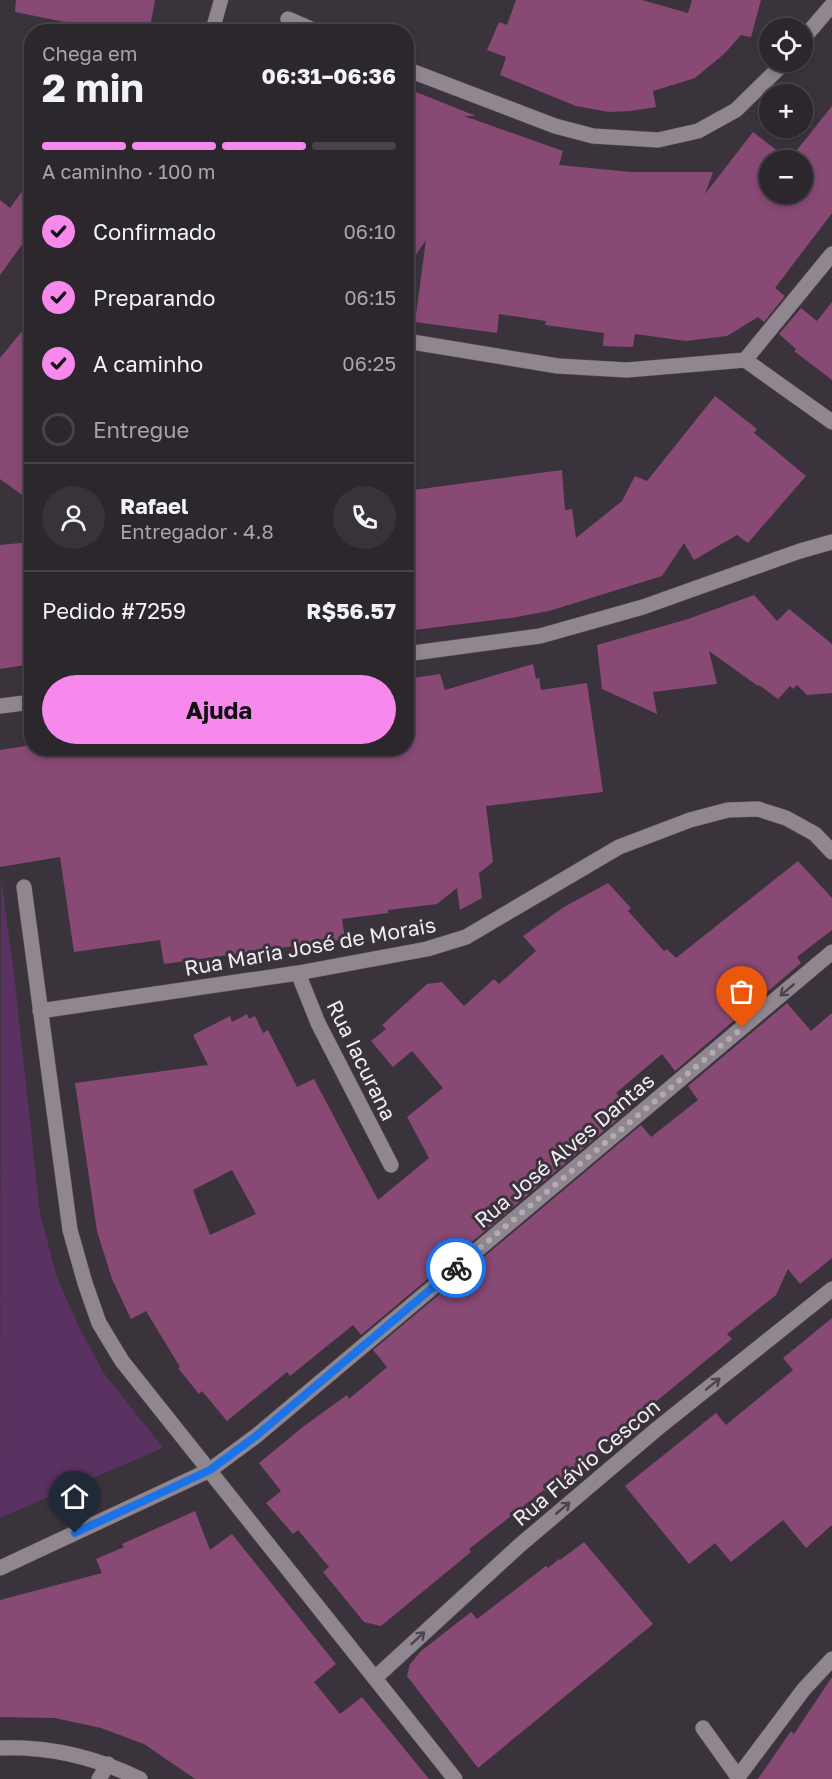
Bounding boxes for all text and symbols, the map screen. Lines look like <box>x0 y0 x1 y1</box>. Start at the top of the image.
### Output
map controls <box>759 18 813 204</box>
button: locate <box>759 18 813 72</box>
text: Chega em <box>42 41 137 65</box>
text: 06:31–06:36 <box>262 62 396 89</box>
text: 2 min <box>42 64 144 111</box>
button: + <box>759 84 813 138</box>
button: − <box>759 150 813 204</box>
text: A caminho · 100 m <box>42 159 215 183</box>
icon: check <box>42 215 75 248</box>
text: Confirmado <box>93 218 216 245</box>
text: 06:10 <box>343 219 396 243</box>
icon: check <box>42 281 75 314</box>
text: Preparando <box>93 284 216 311</box>
text: 06:15 <box>344 285 396 309</box>
icon: check <box>42 347 75 380</box>
text: A caminho <box>93 350 203 377</box>
text: 06:25 <box>342 351 396 375</box>
text: Entregue <box>93 416 189 443</box>
button: person <box>42 486 105 549</box>
button: phone <box>333 486 396 549</box>
text: Rafael <box>120 492 188 519</box>
text: Entregador · 4.8 <box>120 519 274 543</box>
text: Pedido #7259 <box>42 597 186 624</box>
text: R$56.57 <box>306 597 396 624</box>
button: Ajuda <box>42 675 396 744</box>
street label: Rua Maria José de Morais <box>182 911 438 981</box>
pin <box>716 966 767 1028</box>
icon: bag <box>725 975 758 1008</box>
one-way arrow <box>780 983 795 997</box>
street label: Rua Iacurana <box>322 995 402 1125</box>
street label: Rua José Alves Dantas <box>469 1067 659 1233</box>
courier <box>426 1238 486 1298</box>
icon: bike <box>440 1252 473 1285</box>
one-way arrow <box>705 1377 721 1390</box>
street label: Rua Flávio Cescon <box>507 1393 665 1531</box>
pin <box>49 1471 100 1533</box>
icon: home <box>58 1480 91 1513</box>
one-way arrow <box>555 1501 570 1515</box>
one-way arrow <box>411 1631 426 1646</box>

